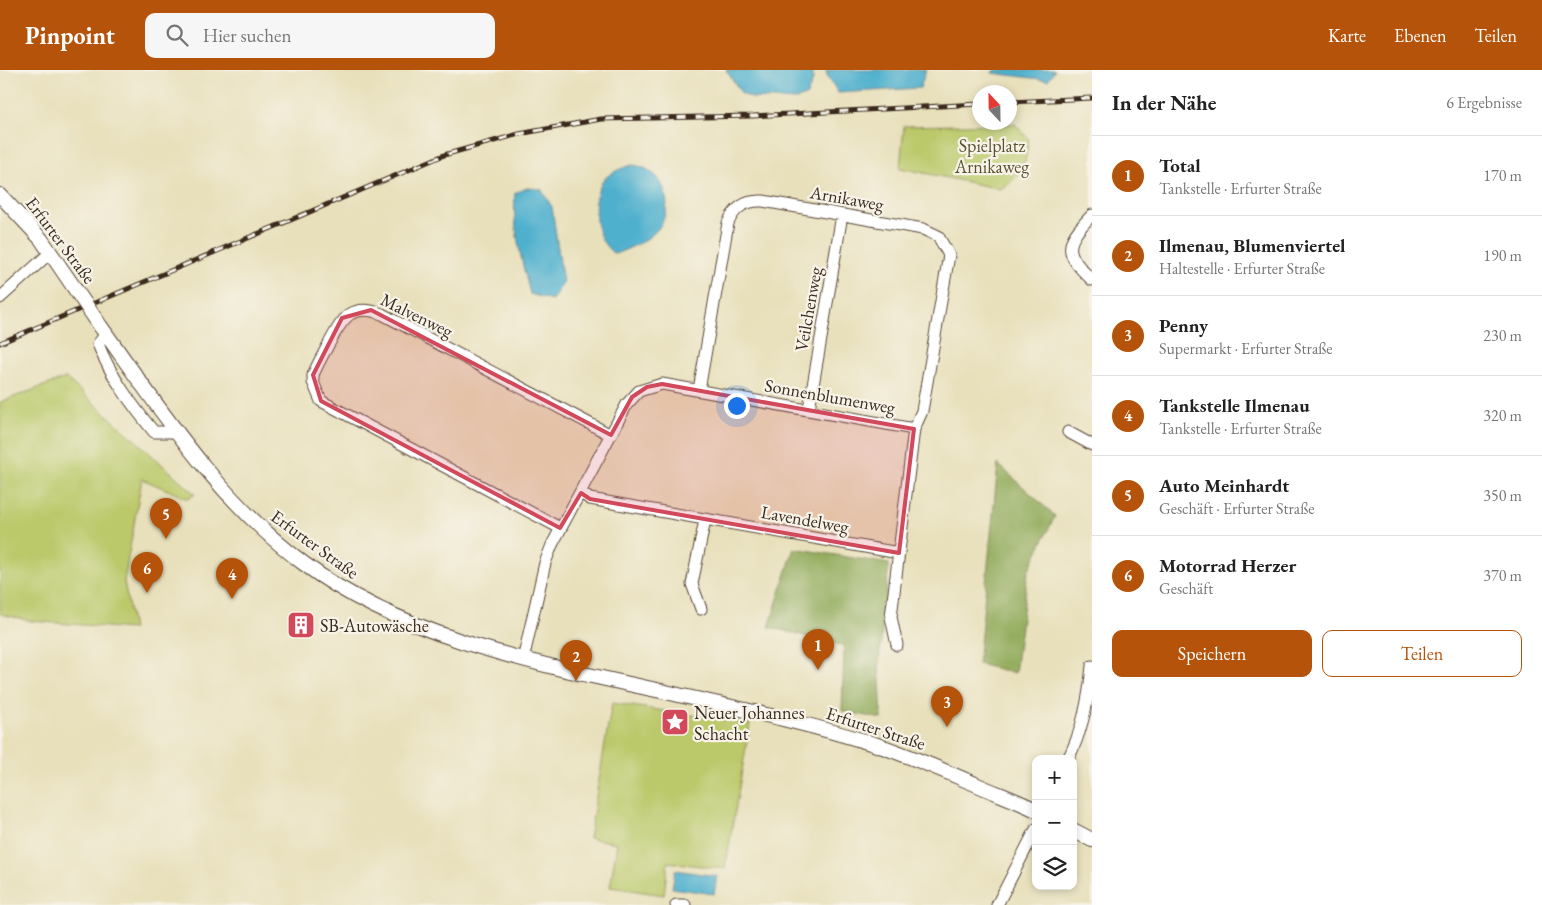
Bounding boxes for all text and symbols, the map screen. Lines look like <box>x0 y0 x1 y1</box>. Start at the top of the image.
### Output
search box <box>145 13 495 58</box>
text: Pinpoint <box>25 20 115 51</box>
icon: search <box>163 21 191 49</box>
text: Hier suchen <box>203 23 292 48</box>
text: Karte <box>1328 24 1366 47</box>
text: Ebenen <box>1394 24 1447 47</box>
text: Teilen <box>1475 24 1517 47</box>
north arrow <box>972 85 1017 130</box>
text: In der Nähe <box>1112 89 1217 116</box>
text: 6 Ergebnisse <box>1446 92 1522 113</box>
park label: Spielplatz Arnikaweg <box>954 134 1029 178</box>
text: Total <box>1159 153 1201 178</box>
text: 1 <box>1124 165 1132 186</box>
text: 170 m <box>1483 165 1522 186</box>
text: Tankstelle · Erfurter Straße <box>1159 178 1322 199</box>
street label: Arnikaweg <box>807 180 886 216</box>
street label: Erfurter Straße <box>21 192 101 288</box>
text: Ilmenau, Blumenviertel <box>1159 233 1346 258</box>
text: 2 <box>1124 245 1132 266</box>
text: 190 m <box>1483 245 1522 266</box>
text: Haltestelle · Erfurter Straße <box>1159 258 1325 279</box>
street label: Veilchenweg <box>789 265 827 353</box>
street label: Malvenweg <box>377 288 457 342</box>
text: Penny <box>1159 313 1208 338</box>
text: 3 <box>1124 325 1132 346</box>
text: 230 m <box>1483 325 1522 346</box>
text: Supermarkt · Erfurter Straße <box>1159 338 1333 359</box>
street label: Sonnenblumenweg <box>763 373 897 419</box>
your location <box>724 393 750 419</box>
text: Tankstelle Ilmenau <box>1159 393 1310 418</box>
text: 4 <box>1124 405 1132 426</box>
text: 320 m <box>1483 405 1522 426</box>
text: Tankstelle · Erfurter Straße <box>1159 418 1322 439</box>
text: Auto Meinhardt <box>1159 473 1289 498</box>
text: 5 <box>1124 485 1132 506</box>
text: 350 m <box>1483 485 1522 506</box>
pin: 5 <box>150 498 182 539</box>
text: Geschäft · Erfurter Straße <box>1159 498 1314 519</box>
street label: Lavendelweg <box>759 500 851 538</box>
street label: Erfurter Straße <box>267 504 363 584</box>
pin: 6 <box>131 552 163 593</box>
text: Motorrad Herzer <box>1159 553 1296 578</box>
pin: 4 <box>216 558 248 599</box>
text: 6 <box>1124 565 1132 586</box>
text: 370 m <box>1483 565 1522 586</box>
text: Geschäft <box>1159 578 1213 599</box>
building icon: SB-Autowäsche <box>286 610 316 640</box>
place label: SB-Autowäsche <box>320 614 429 637</box>
pin: 1 <box>802 629 834 670</box>
button: Speichern <box>1112 630 1312 677</box>
button: Teilen <box>1322 630 1522 677</box>
pin: 2 <box>560 640 592 681</box>
pin: 3 <box>931 686 963 727</box>
place label: Neuer Johannes Schacht <box>694 701 805 745</box>
street label: Erfurter Straße <box>823 701 929 755</box>
place icon: Neuer Johannes Schacht <box>660 707 690 737</box>
map controls <box>1032 755 1077 890</box>
button: + <box>1032 755 1077 800</box>
button: − <box>1032 800 1077 845</box>
button: layers <box>1032 845 1077 890</box>

